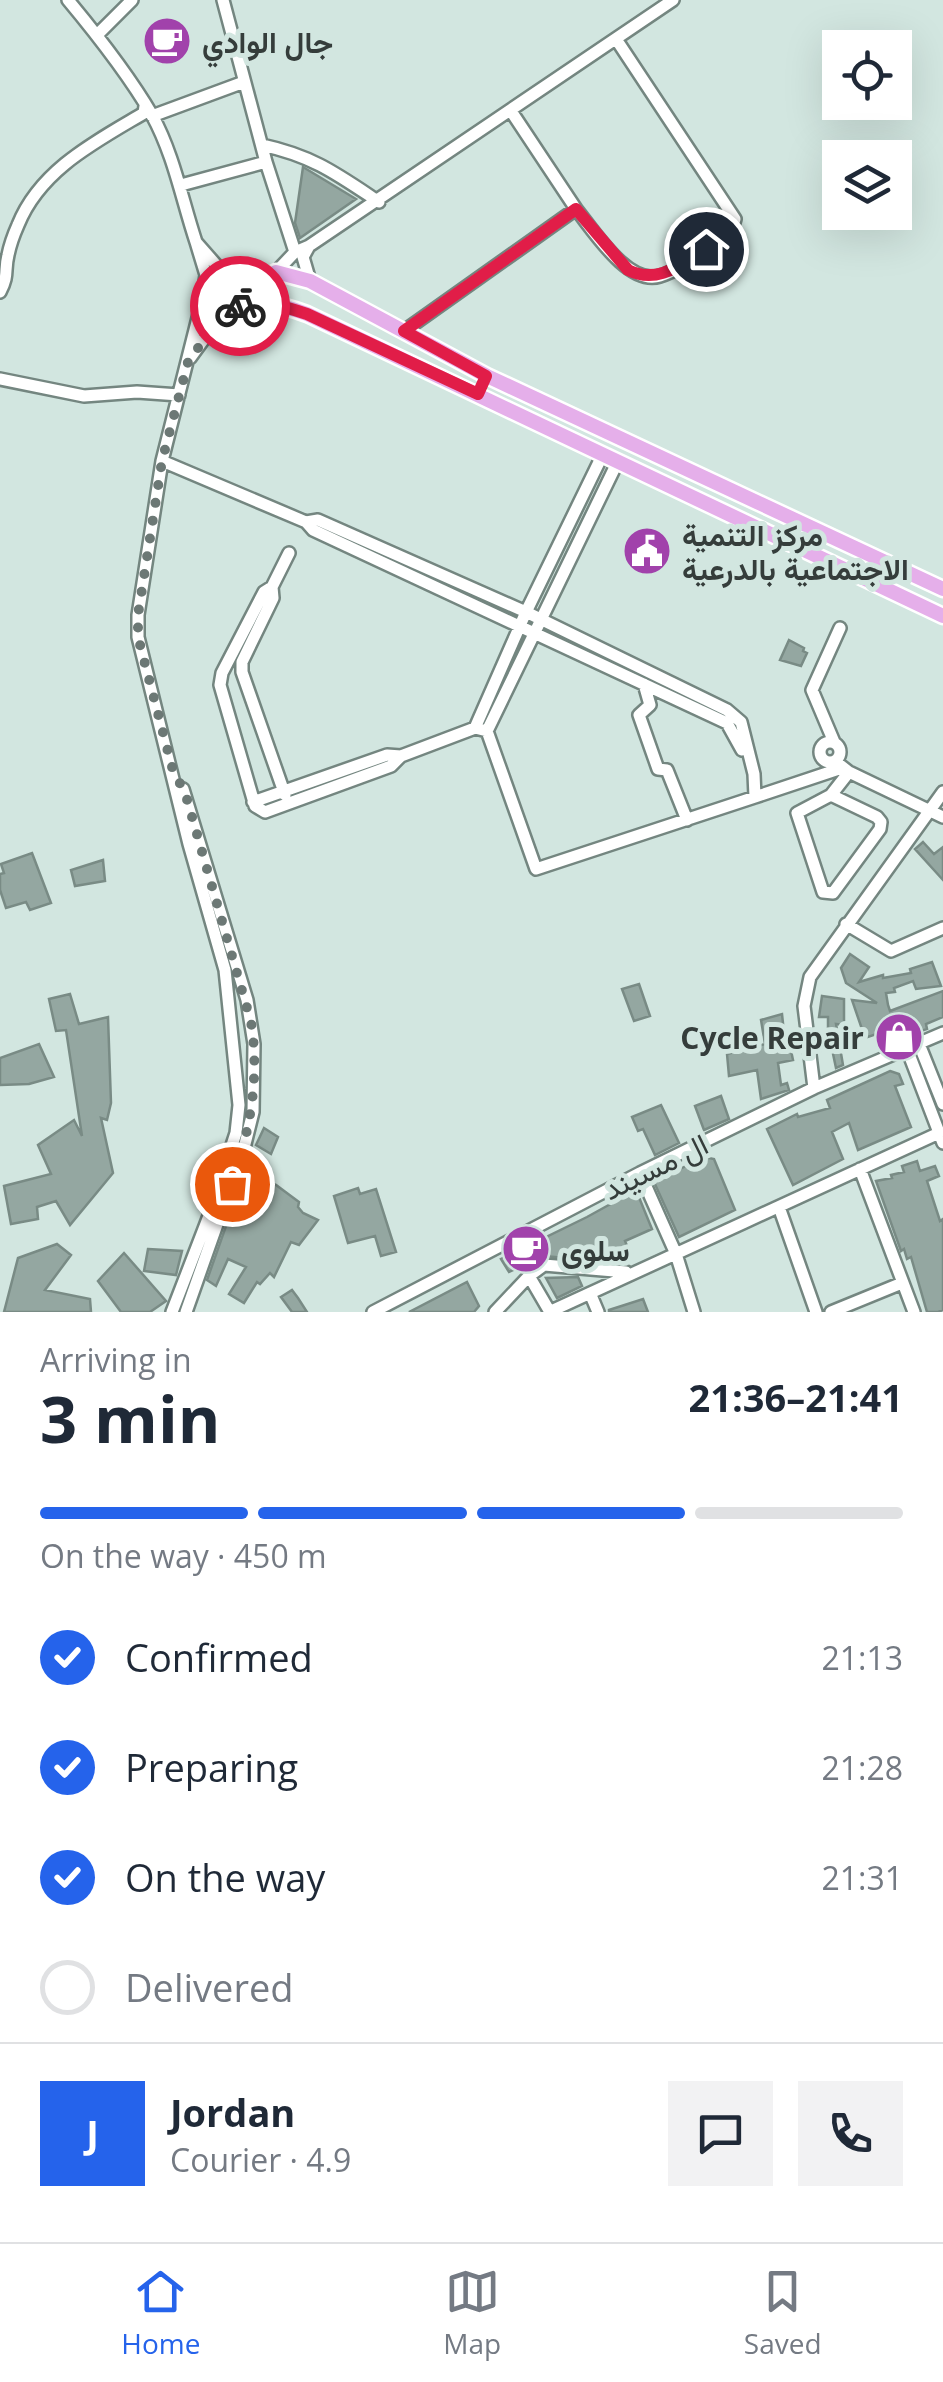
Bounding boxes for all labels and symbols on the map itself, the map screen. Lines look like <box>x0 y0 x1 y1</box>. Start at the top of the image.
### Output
cafe icon: جال الوادي <box>141 15 193 67</box>
place label: جال الوادي <box>202 21 333 68</box>
pin <box>664 207 749 292</box>
courier <box>190 256 290 356</box>
place label: مركز التنمية الاجتماعية بالدرعية <box>682 514 909 589</box>
public building icon: مركز التنمية الاجتماعية بالدرعية <box>621 525 673 577</box>
shop icon: Cycle Repair <box>873 1011 925 1063</box>
place label: Cycle Repair <box>680 1017 864 1058</box>
street label: ال مسيند <box>596 1123 714 1209</box>
pin <box>190 1142 275 1227</box>
cafe icon: سلوى <box>500 1223 552 1275</box>
place label: سلوى <box>561 1229 630 1270</box>

